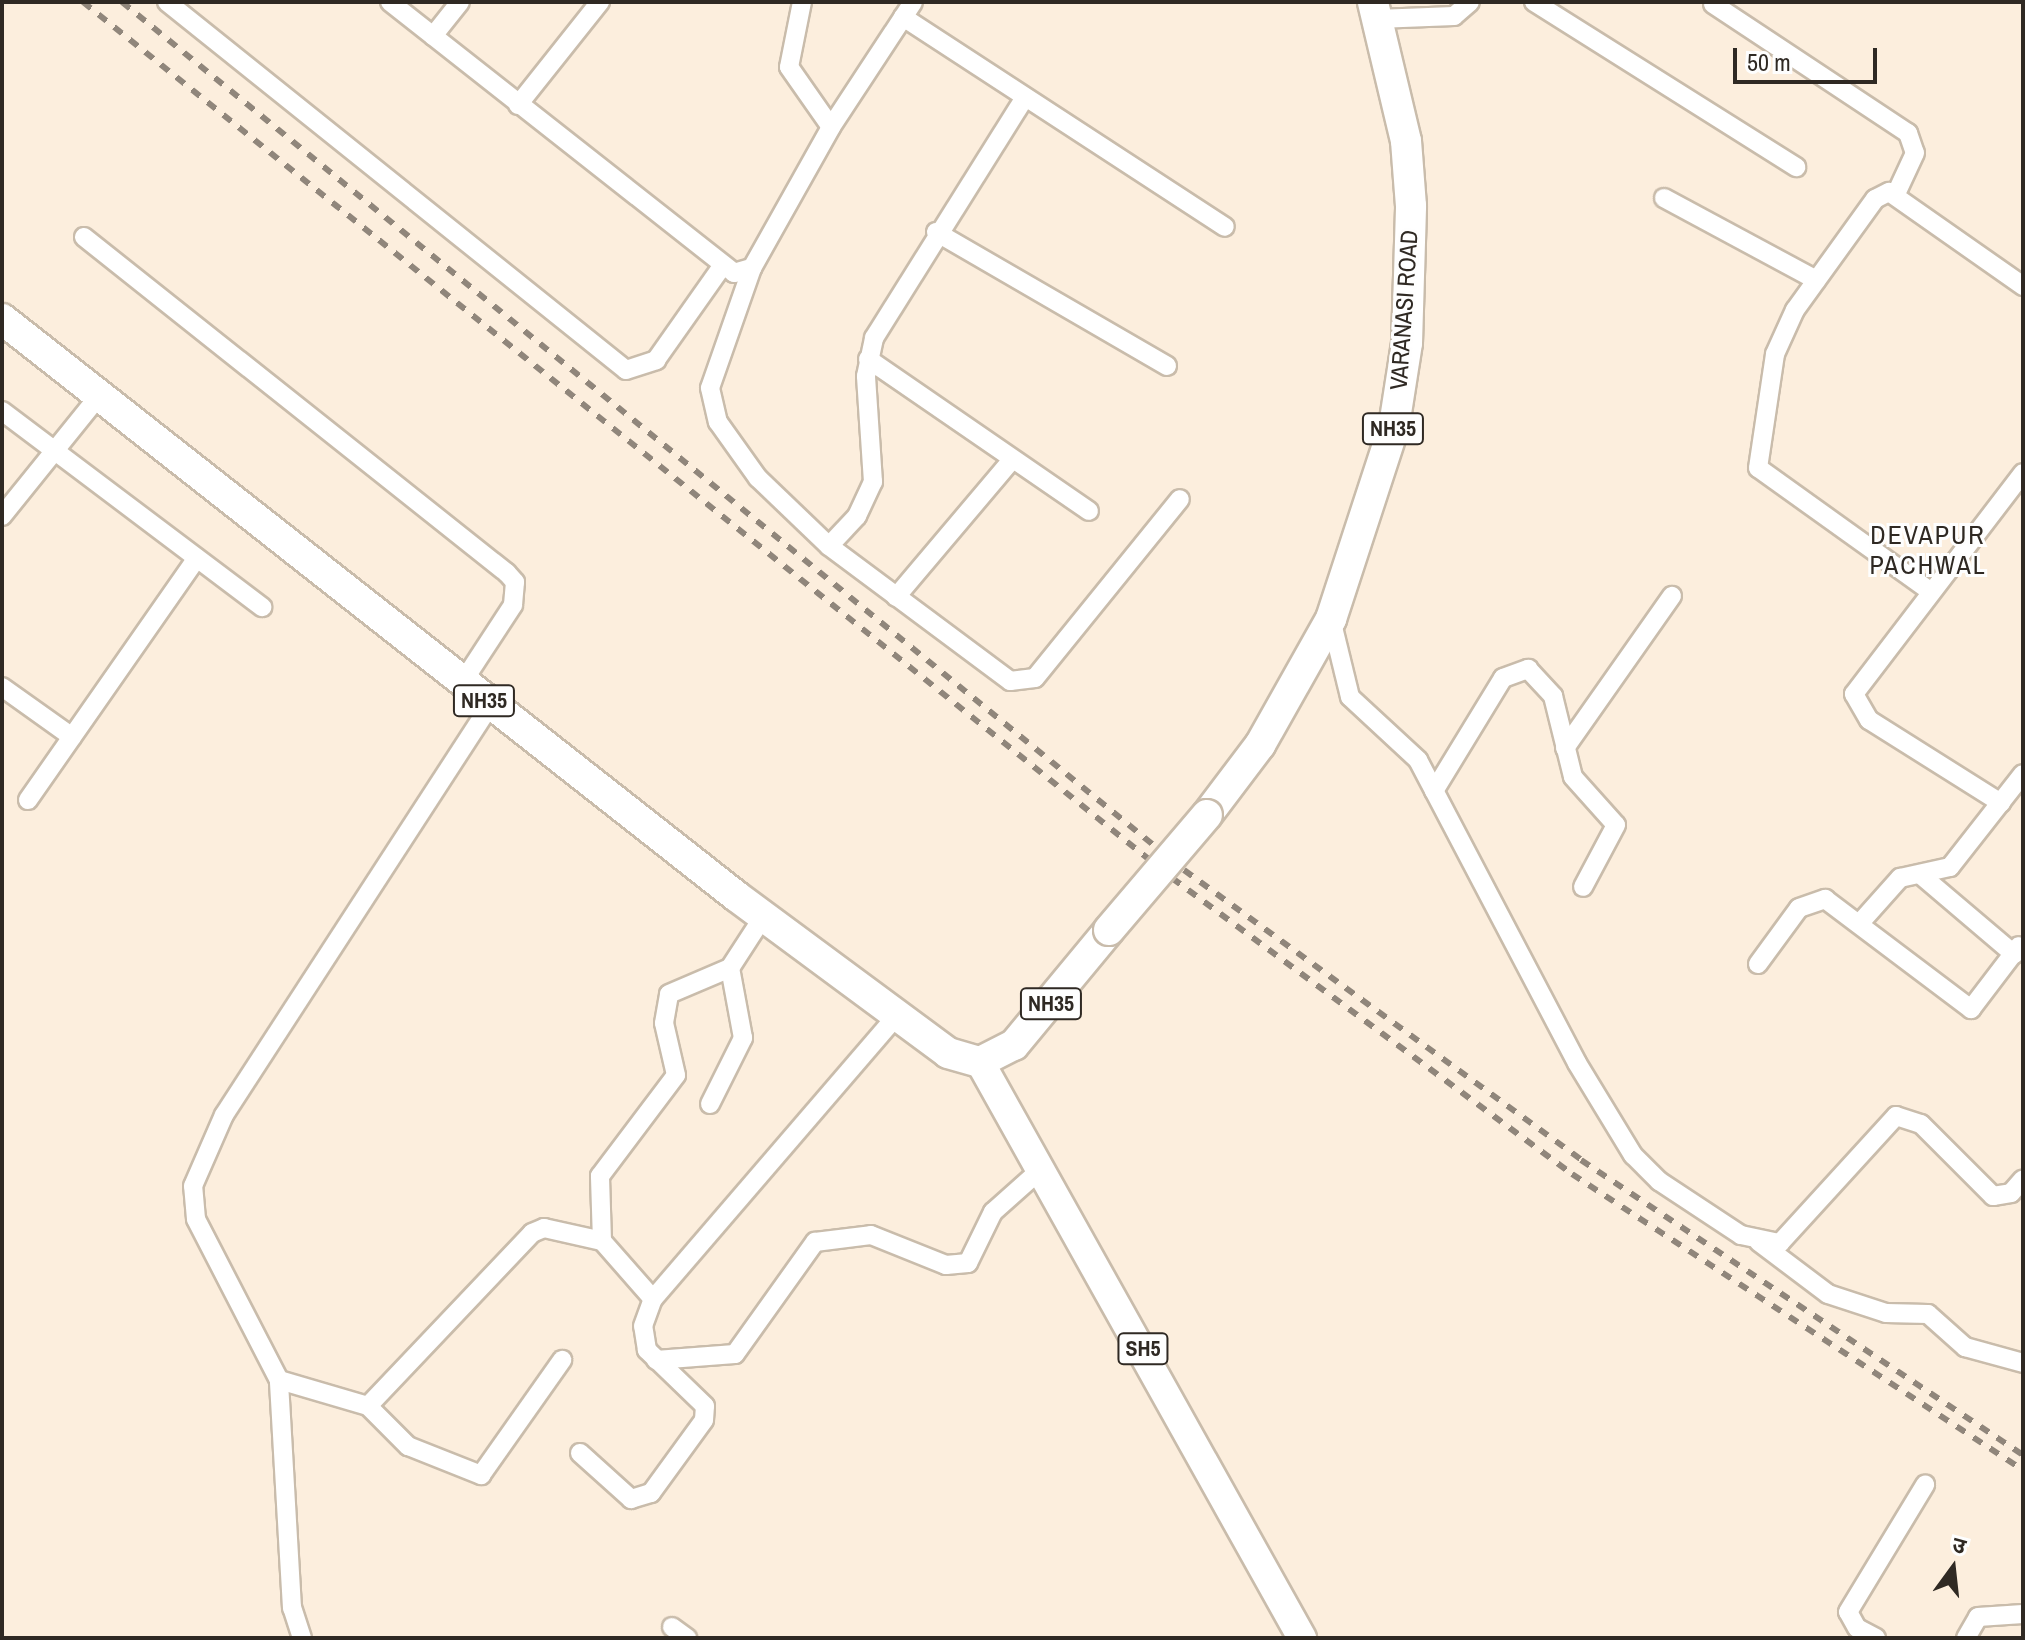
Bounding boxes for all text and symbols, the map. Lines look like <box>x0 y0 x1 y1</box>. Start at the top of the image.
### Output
scale bar <box>1737 32 1881 82</box>
text: 50 m <box>1747 46 1791 78</box>
street label: VARANASI ROAD <box>1384 229 1424 391</box>
road number: NH35 <box>1361 411 1425 447</box>
district label: DEVAPUR PACHWAL <box>1869 519 1987 580</box>
road number: NH35 <box>452 683 516 719</box>
road number: NH35 <box>1019 986 1083 1022</box>
road number: SH5 <box>1117 1331 1169 1367</box>
north arrow <box>1913 1528 1993 1608</box>
text: उ <box>1949 1529 1969 1561</box>

